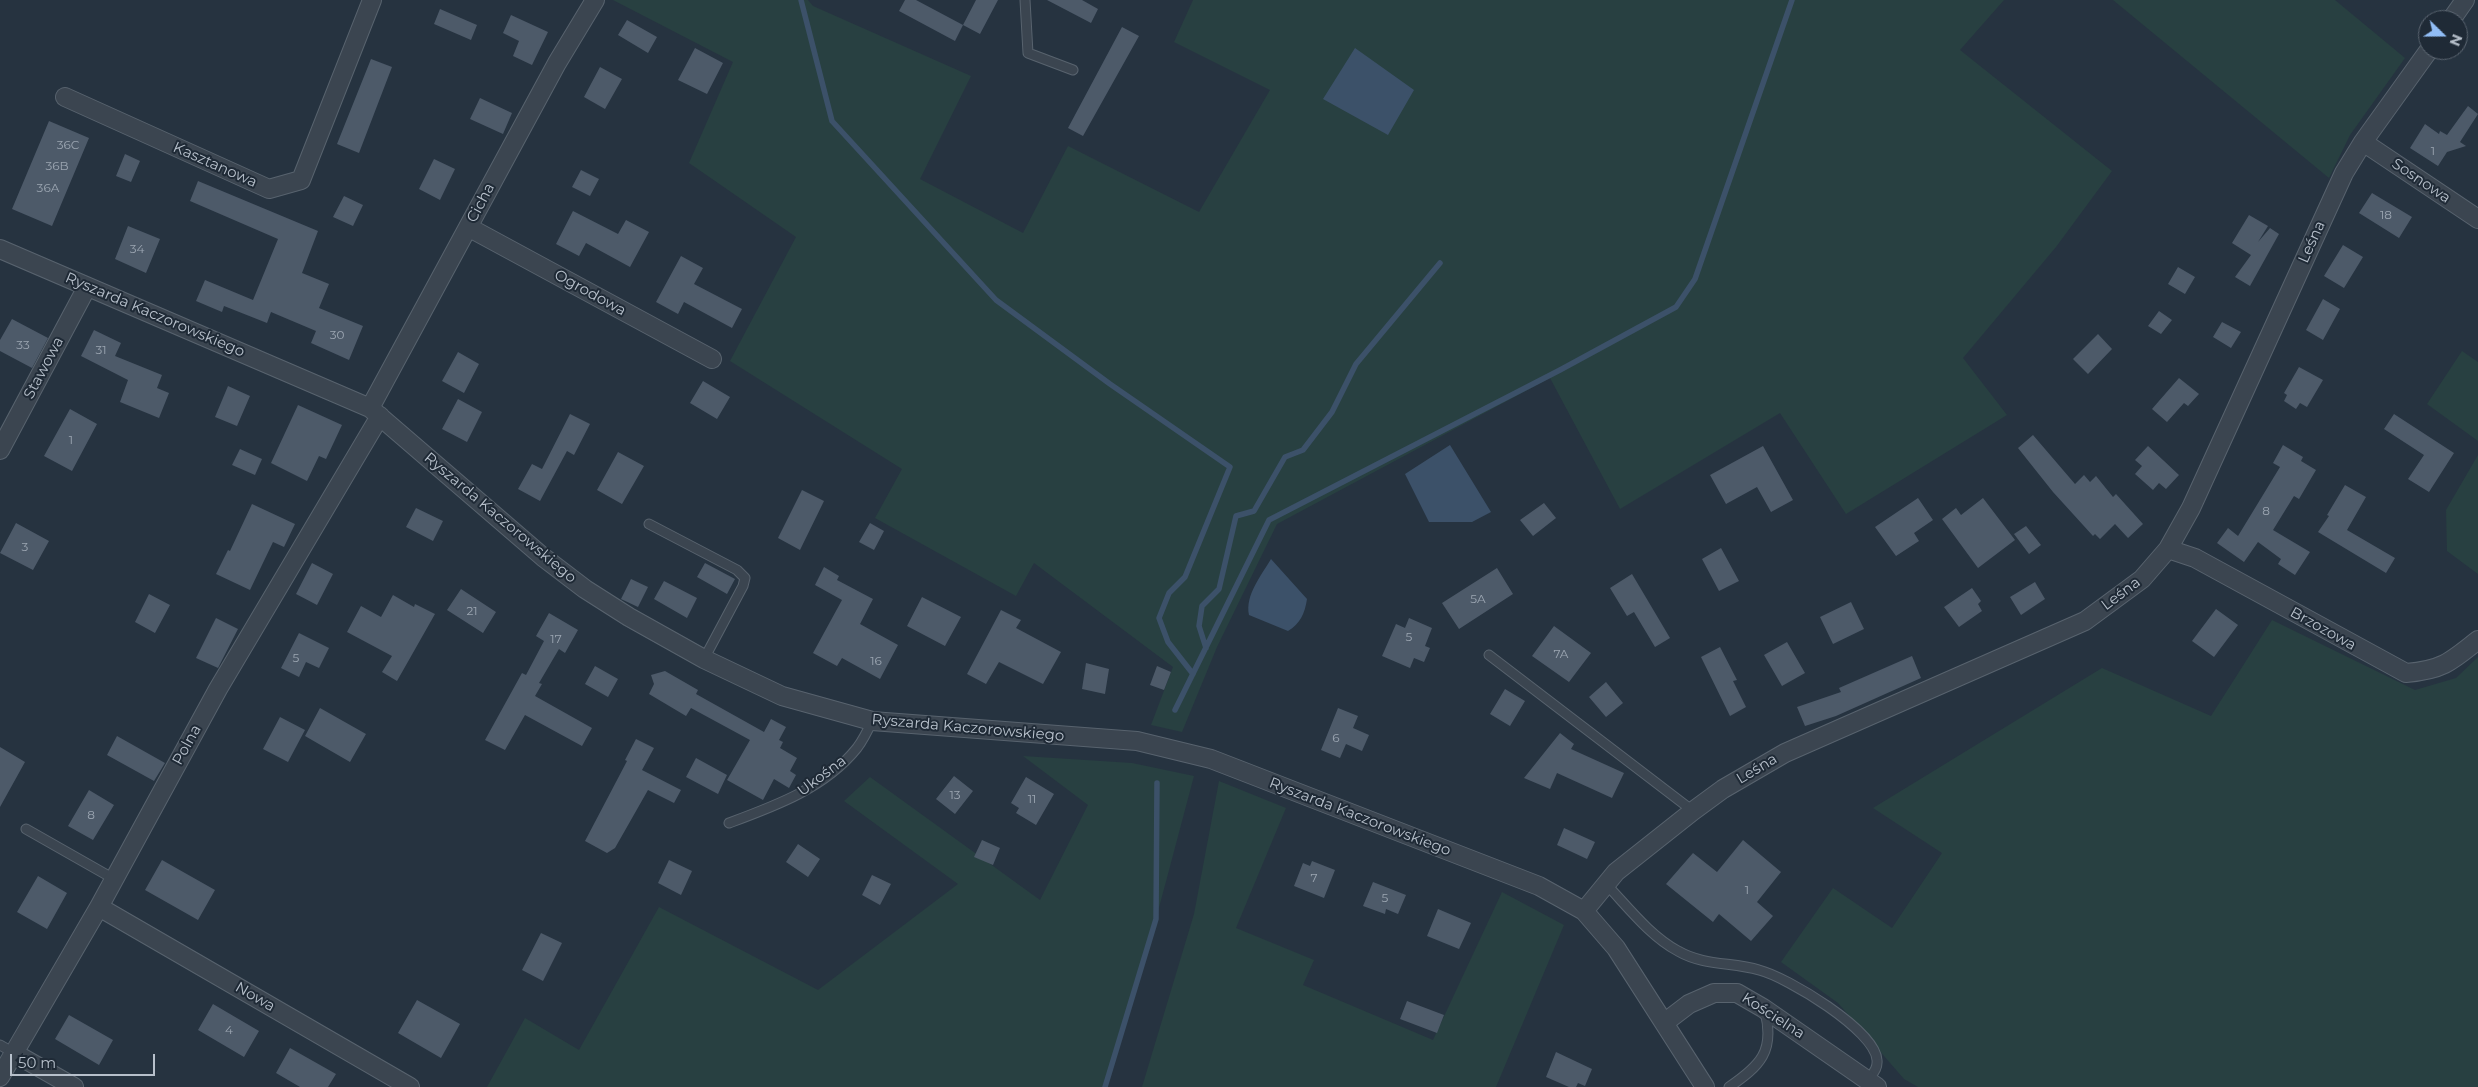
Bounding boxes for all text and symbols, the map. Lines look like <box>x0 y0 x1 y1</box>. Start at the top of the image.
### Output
north arrow <box>2418 10 2468 60</box>
text: N <box>2446 32 2466 49</box>
house number: 36C <box>57 138 79 152</box>
street label: Kasztanowa <box>170 138 260 192</box>
house number: 1 <box>2431 144 2435 158</box>
street label: Sosnowa <box>2388 155 2454 207</box>
house number: 36B <box>45 159 69 173</box>
street label: Cicha <box>463 180 499 226</box>
house number: 36A <box>37 181 59 195</box>
house number: 18 <box>2380 208 2392 222</box>
street label: Leśna <box>2295 218 2329 266</box>
house number: 34 <box>130 242 144 256</box>
street label: Ogrodowa <box>551 266 629 320</box>
street label: Ryszarda Kaczorowskiego <box>63 269 247 361</box>
house number: 30 <box>330 328 344 342</box>
street label: Stawowa <box>20 334 68 402</box>
house number: 33 <box>16 338 30 352</box>
house number: 31 <box>95 343 107 357</box>
house number: 1 <box>69 433 73 447</box>
street label: Ryszarda Kaczorowskiego <box>420 449 580 587</box>
house number: 8 <box>2262 504 2270 518</box>
house number: 3 <box>22 540 28 554</box>
street label: Leśna <box>2098 574 2144 614</box>
house number: 5A <box>1470 592 1486 606</box>
house number: 21 <box>466 604 478 618</box>
street label: Brzozowa <box>2287 604 2359 654</box>
house number: 5 <box>1406 630 1412 644</box>
house number: 17 <box>550 632 562 646</box>
house number: 7A <box>1554 647 1568 661</box>
house number: 5 <box>293 651 299 665</box>
house number: 16 <box>870 654 882 668</box>
street label: Ryszarda Kaczorowskiego <box>871 711 1065 745</box>
street label: Polna <box>169 722 205 768</box>
house number: 6 <box>1332 731 1340 745</box>
street label: Leśna <box>1733 750 1781 788</box>
street label: Ukośna <box>794 752 850 800</box>
street label: Ryszarda Kaczorowskiego <box>1267 774 1453 860</box>
house number: 13 <box>949 788 961 802</box>
house number: 11 <box>1028 792 1036 806</box>
house number: 8 <box>87 808 95 822</box>
house number: 7 <box>1310 871 1318 885</box>
house number: 1 <box>1745 883 1749 897</box>
house number: 5 <box>1382 891 1388 905</box>
street label: Nowa <box>232 978 278 1016</box>
street label: Kościelna <box>1738 989 1808 1043</box>
house number: 4 <box>225 1023 233 1037</box>
scale bar <box>12 1044 158 1076</box>
text: 50 m <box>18 1053 56 1072</box>

